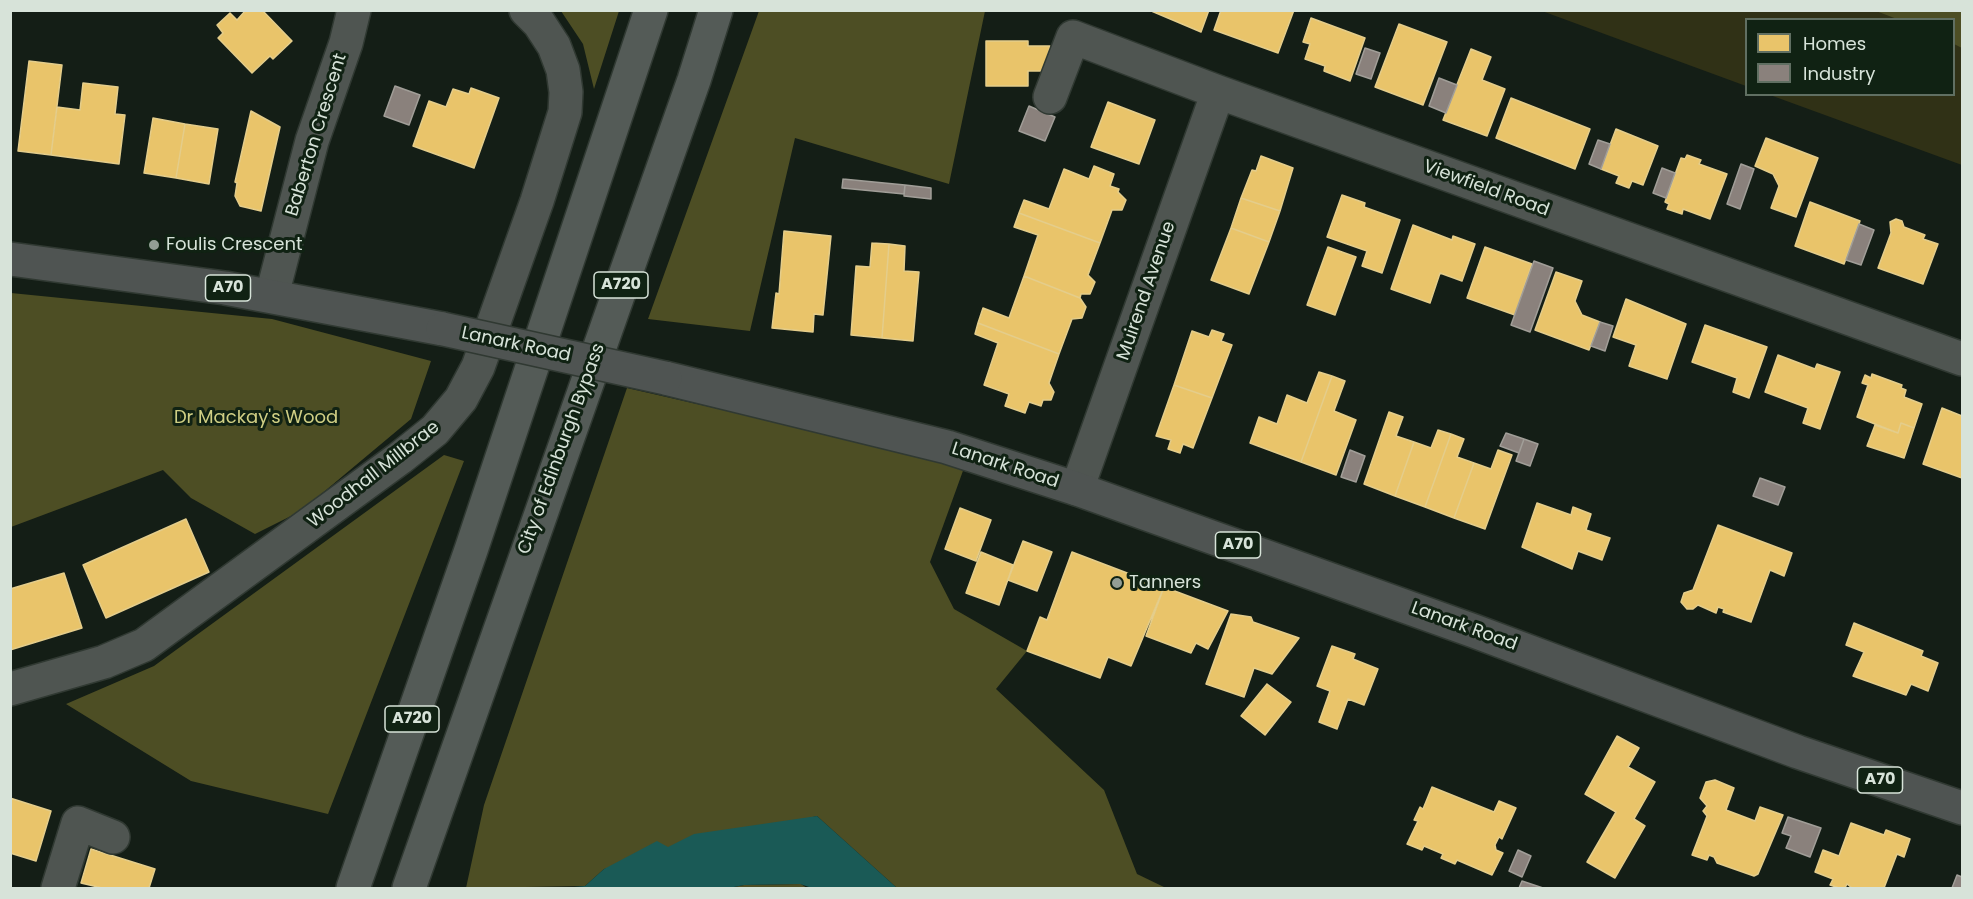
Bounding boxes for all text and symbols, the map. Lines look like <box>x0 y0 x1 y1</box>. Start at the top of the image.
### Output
legend <box>1745 18 1955 96</box>
text: Homes <box>1803 31 1866 56</box>
street label: Baberton Crescent <box>282 51 352 219</box>
text: Industry <box>1803 61 1875 86</box>
street label: Viewfield Road <box>1420 156 1552 222</box>
street label: Muirend Avenue <box>1113 219 1181 363</box>
place label: Foulis Crescent <box>166 234 302 256</box>
marker: Foulis Crescent <box>147 238 161 252</box>
road number: A720 <box>594 272 648 298</box>
road number: A70 <box>206 275 250 301</box>
street label: Lanark Road <box>459 323 573 367</box>
street label: City of Edinburgh Bypass <box>514 341 610 557</box>
park label: Dr Mackay's Wood <box>174 407 338 429</box>
street label: Woodhall Millbrae <box>304 417 444 533</box>
street label: Lanark Road <box>949 439 1061 493</box>
road number: A70 <box>1216 532 1260 558</box>
place label: Tanners <box>1129 572 1201 594</box>
marker: Tanners <box>1110 576 1124 590</box>
street label: Lanark Road <box>1408 598 1520 656</box>
road number: A720 <box>385 706 439 732</box>
road number: A70 <box>1858 767 1902 793</box>

